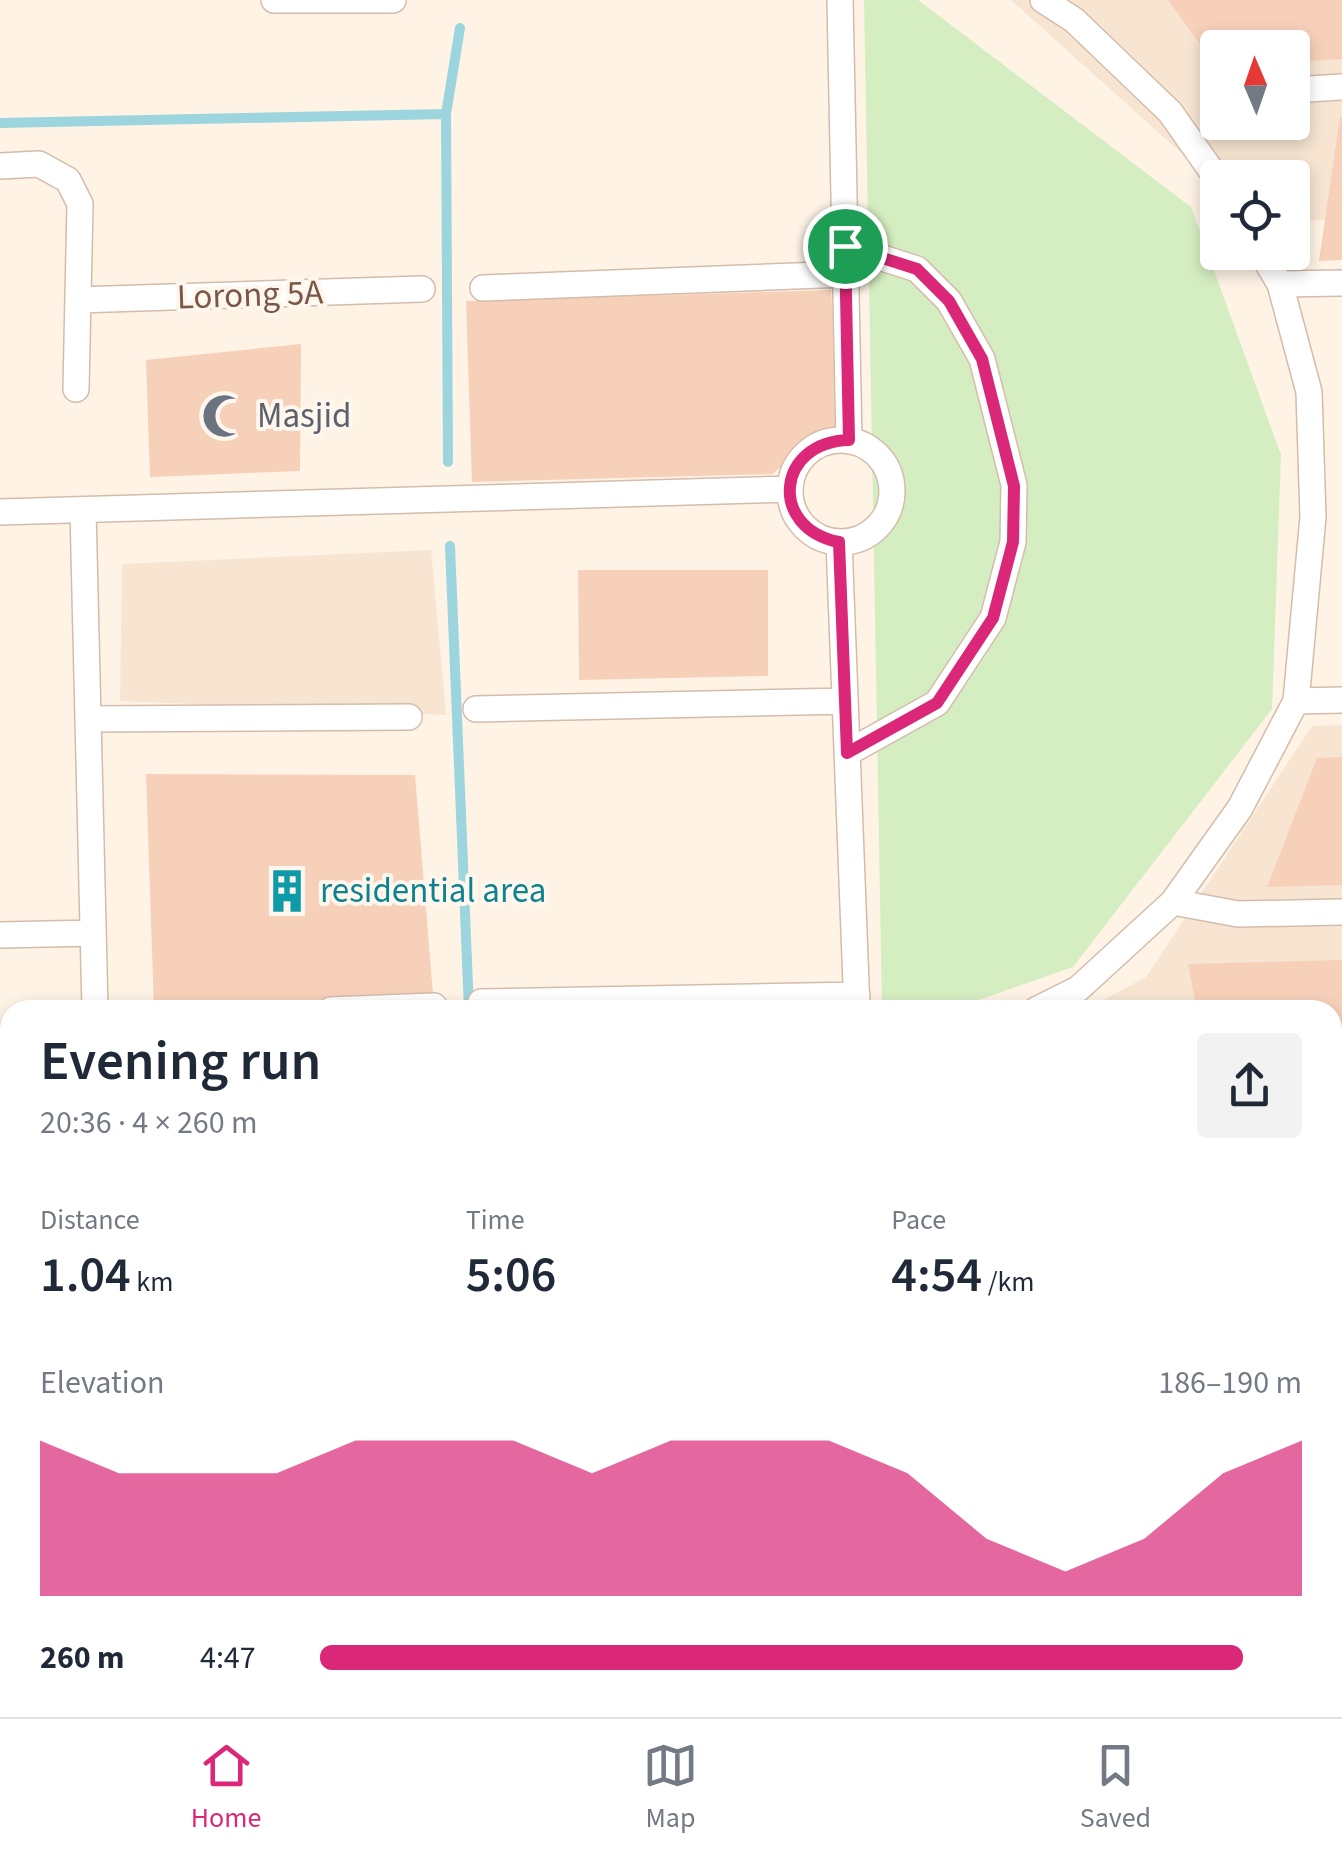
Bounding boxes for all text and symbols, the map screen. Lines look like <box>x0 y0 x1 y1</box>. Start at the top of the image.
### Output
north arrow <box>1200 30 1310 140</box>
map controls <box>1200 30 1310 270</box>
button: locate <box>1200 160 1310 270</box>
pin <box>803 204 888 289</box>
icon: arrive <box>818 219 873 274</box>
street label: Lorong 5A <box>176 267 324 323</box>
place label: Masjid <box>257 391 351 441</box>
mosque icon: Masjid <box>200 392 248 440</box>
place label: residential area <box>320 866 546 916</box>
building icon: residential area <box>263 867 311 915</box>
text: Evening run <box>40 1023 321 1101</box>
button: share <box>1197 1033 1302 1138</box>
text: 20:36 · 4 × 260 m <box>40 1100 258 1146</box>
text: Distance <box>40 1200 140 1240</box>
text: Time <box>466 1200 525 1240</box>
text: Pace <box>891 1200 946 1240</box>
text: 1.04 <box>40 1240 131 1311</box>
text: 5:06 <box>466 1240 556 1311</box>
text: 4:54 <box>891 1240 982 1311</box>
text: km <box>131 1262 173 1302</box>
text: /km <box>982 1262 1035 1302</box>
text: Elevation <box>40 1360 165 1406</box>
text: 186–190 m <box>1158 1360 1302 1406</box>
text: 260 m <box>40 1635 125 1681</box>
text: 4:47 <box>200 1635 256 1681</box>
tab: Home <box>191 1738 261 1838</box>
tab: Map <box>643 1738 698 1838</box>
tab: Saved <box>1080 1738 1151 1838</box>

